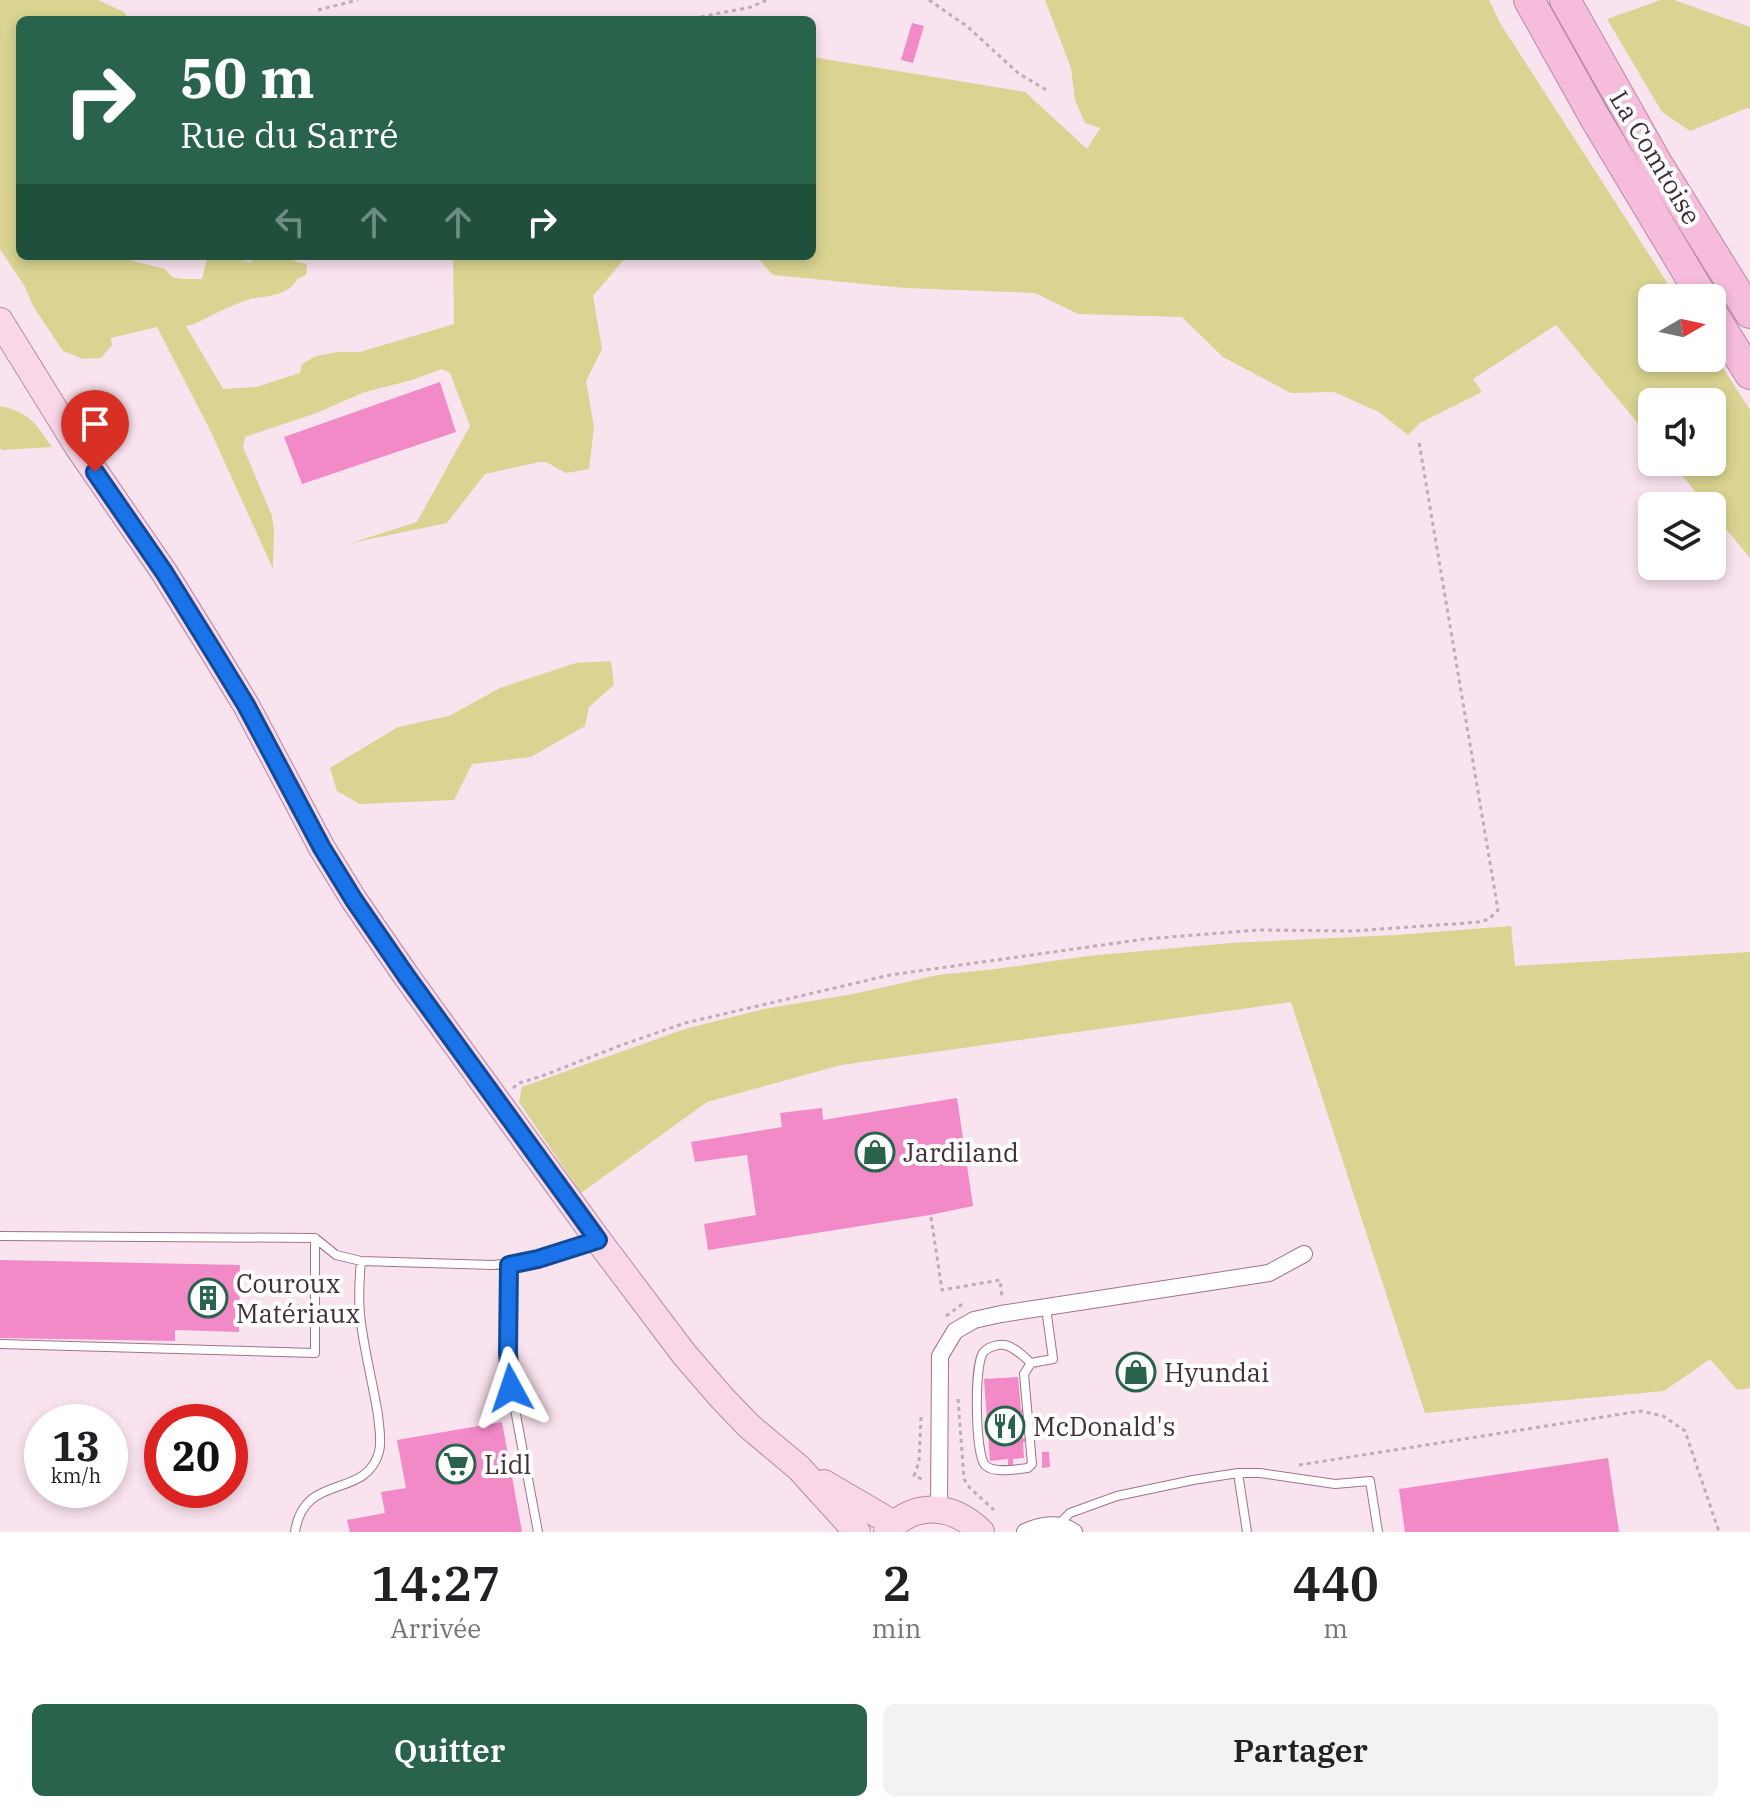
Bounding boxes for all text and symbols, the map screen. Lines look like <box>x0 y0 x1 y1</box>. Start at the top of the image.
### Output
text: 50 m <box>180 41 315 113</box>
icon: right <box>48 48 152 152</box>
street label: La Comtoise <box>1603 84 1709 230</box>
text: Rue du Sarré <box>180 111 398 158</box>
icon: left <box>268 200 312 244</box>
icon: ahead <box>352 200 396 244</box>
icon: ahead <box>436 200 480 244</box>
icon: right <box>520 200 564 244</box>
north arrow <box>1638 284 1726 372</box>
map controls <box>1638 284 1726 580</box>
button: sound <box>1638 388 1726 476</box>
pin <box>61 390 129 472</box>
icon: arrive <box>73 402 117 446</box>
button: layers <box>1638 492 1726 580</box>
shop icon: Jardiland <box>854 1131 896 1173</box>
place label: Jardiland <box>903 1135 1019 1169</box>
place label: Couroux Matériaux <box>236 1266 360 1330</box>
building icon: Couroux Matériaux <box>187 1277 229 1319</box>
position arrow <box>469 1346 553 1430</box>
shop icon: Hyundai <box>1115 1351 1157 1393</box>
place label: Hyundai <box>1164 1355 1269 1389</box>
speed limit sign: 20 <box>144 1404 248 1508</box>
restaurant icon: McDonald's <box>984 1405 1026 1447</box>
place label: McDonald's <box>1033 1409 1175 1443</box>
text: 13 <box>52 1420 100 1472</box>
supermarket icon: Lidl <box>435 1443 477 1485</box>
place label: Lidl <box>484 1447 531 1481</box>
text: km/h <box>51 1462 101 1489</box>
text: 14:27 <box>371 1552 501 1614</box>
text: 2 <box>882 1552 911 1614</box>
text: 440 <box>1292 1552 1379 1614</box>
text: Arrivée <box>391 1611 481 1645</box>
text: min <box>872 1611 921 1645</box>
text: m <box>1323 1611 1348 1645</box>
button: Quitter <box>32 1704 867 1796</box>
button: Partager <box>883 1704 1718 1796</box>

